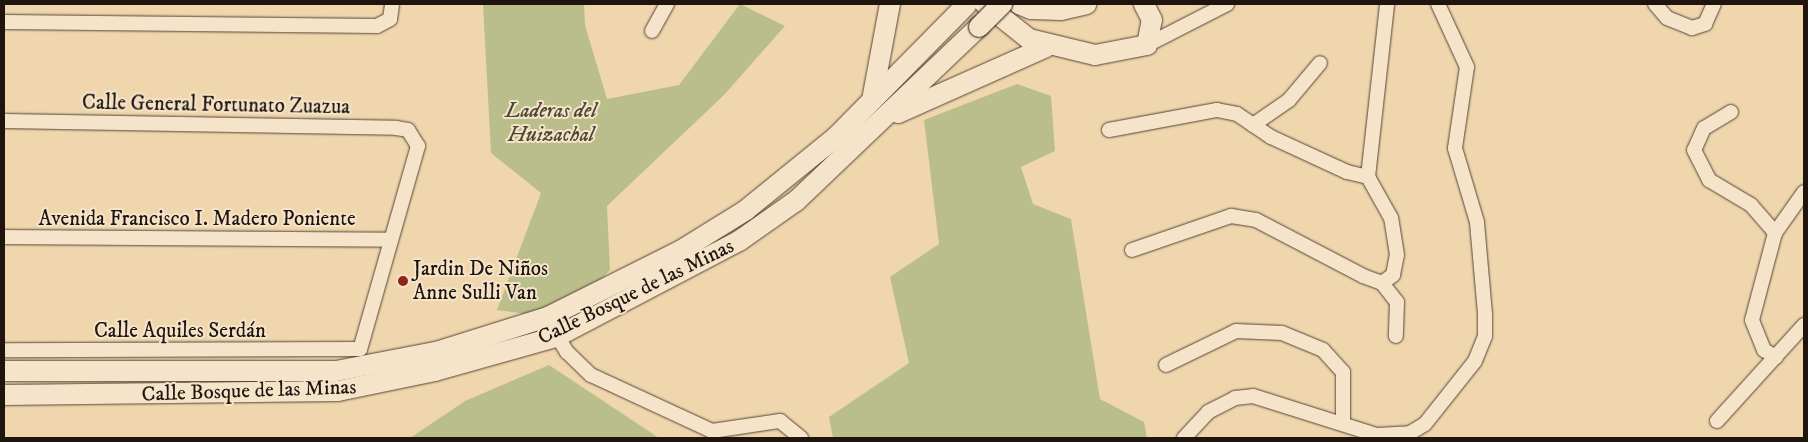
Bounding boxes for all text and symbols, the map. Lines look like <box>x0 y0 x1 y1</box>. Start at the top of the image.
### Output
street label: Calle General Fortunato Zuazua <box>82 90 350 120</box>
park label: Laderas del Huizachal <box>505 98 597 148</box>
street label: Avenida Francisco I. Madero Poniente <box>38 206 356 232</box>
street label: Calle Bosque de las Minas <box>534 234 738 350</box>
place label: Jardin De Niños Anne Sulli Van <box>413 256 548 306</box>
marker: Jardin De Niños Anne Sulli Van <box>397 275 409 287</box>
street label: Calle Aquiles Serdán <box>94 318 266 344</box>
street label: Calle Bosque de las Minas <box>141 375 357 407</box>

